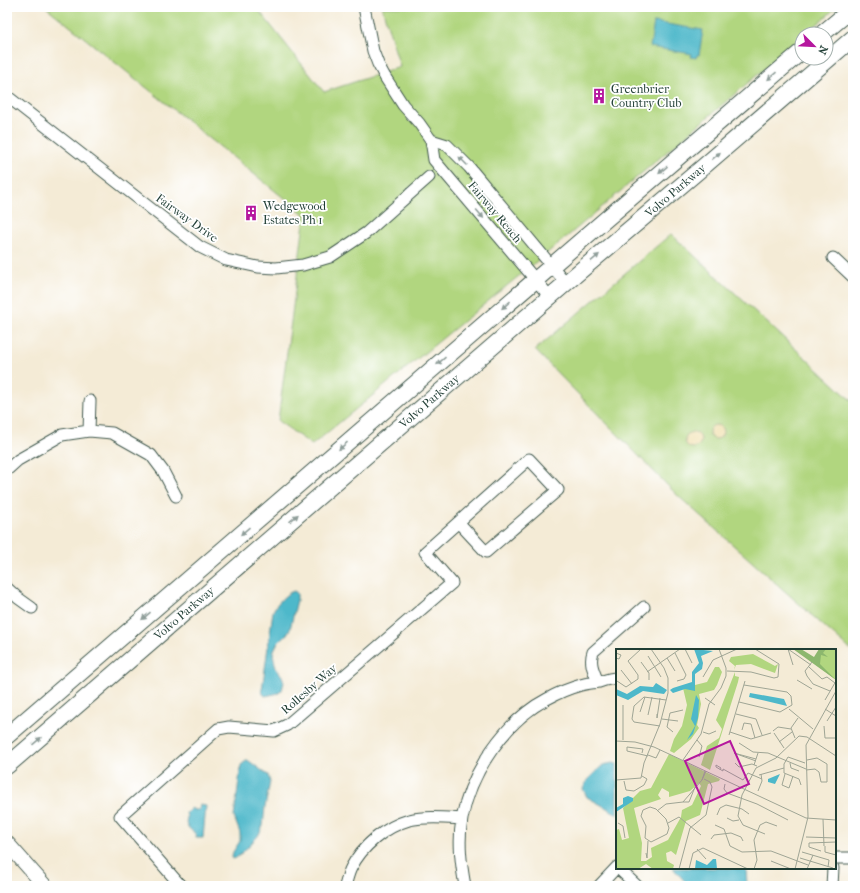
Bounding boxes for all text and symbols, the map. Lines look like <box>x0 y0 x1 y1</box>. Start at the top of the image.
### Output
north arrow <box>794 26 834 66</box>
text: N <box>815 43 830 57</box>
one-way arrow <box>767 72 778 81</box>
place label: Greenbrier Country Club <box>611 82 681 110</box>
building icon: Greenbrier Country Club <box>590 87 608 105</box>
one-way arrow <box>711 151 721 160</box>
one-way arrow <box>458 156 468 166</box>
street label: Volvo Parkway <box>641 160 709 221</box>
one-way arrow <box>658 166 668 175</box>
street label: Fairway Reach <box>465 178 525 246</box>
street label: Fairway Drive <box>153 191 221 245</box>
place label: Wedgewood Estates Ph 1 <box>262 199 327 227</box>
building icon: Wedgewood Estates Ph 1 <box>242 204 260 222</box>
one-way arrow <box>475 208 484 219</box>
one-way arrow <box>590 253 601 262</box>
one-way arrow <box>501 301 511 310</box>
one-way arrow <box>437 356 446 365</box>
street label: Volvo Parkway <box>395 371 463 432</box>
one-way arrow <box>338 442 348 451</box>
one-way arrow <box>289 514 299 523</box>
one-way arrow <box>239 527 250 536</box>
street label: Volvo Parkway <box>150 583 218 644</box>
one-way arrow <box>141 612 152 621</box>
inset map <box>616 649 836 869</box>
street label: Rollesby Way <box>278 661 340 717</box>
one-way arrow <box>31 736 42 745</box>

